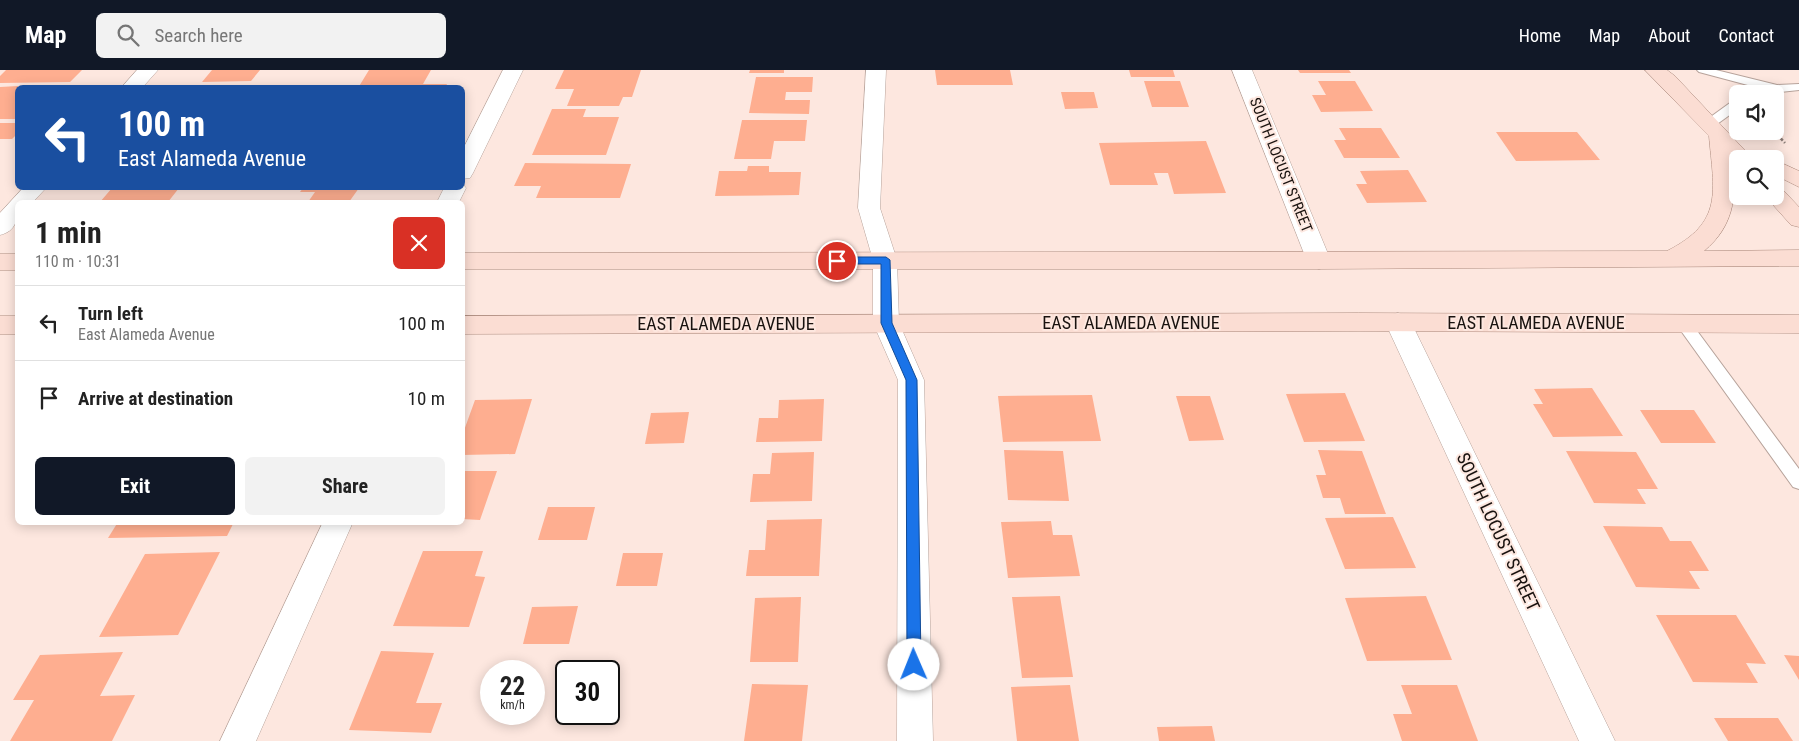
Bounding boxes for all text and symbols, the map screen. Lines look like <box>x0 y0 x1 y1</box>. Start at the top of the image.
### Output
search box <box>96 13 446 58</box>
text: Map <box>25 21 66 49</box>
icon: search <box>114 21 142 49</box>
text: Search here <box>154 24 243 47</box>
text: Home <box>1519 25 1561 46</box>
text: Map <box>1589 25 1620 46</box>
text: About <box>1648 25 1690 46</box>
text: Contact <box>1718 25 1774 46</box>
map controls <box>1729 85 1784 205</box>
button: sound <box>1729 85 1784 140</box>
street label: SOUTH LOCUST STREET <box>1246 95 1316 235</box>
text: 100 m <box>118 104 205 145</box>
icon: left <box>35 105 100 170</box>
text: East Alameda Avenue <box>118 146 306 171</box>
button: search <box>1729 150 1784 205</box>
text: 1 min <box>35 215 102 250</box>
button: close <box>393 217 445 269</box>
pin <box>816 240 858 282</box>
icon: arrive <box>823 247 851 275</box>
text: 110 m · 10:31 <box>35 252 121 271</box>
text: Turn left <box>78 302 143 325</box>
icon: left <box>35 309 63 337</box>
text: 100 m <box>398 312 445 335</box>
street label: EAST ALAMEDA AVENUE <box>1042 312 1220 333</box>
street label: EAST ALAMEDA AVENUE <box>1447 312 1625 333</box>
street label: EAST ALAMEDA AVENUE <box>637 313 815 334</box>
text: East Alameda Avenue <box>78 325 215 344</box>
icon: arrive <box>35 384 63 412</box>
text: Arrive at destination <box>78 387 233 410</box>
text: 10 m <box>408 387 445 410</box>
street label: SOUTH LOCUST STREET <box>1453 449 1544 614</box>
button: Exit <box>35 457 235 515</box>
button: Share <box>245 457 445 515</box>
position arrow <box>887 638 939 690</box>
speed limit sign: 30 <box>555 660 620 725</box>
text: 22 <box>500 672 525 701</box>
text: km/h <box>500 698 525 712</box>

